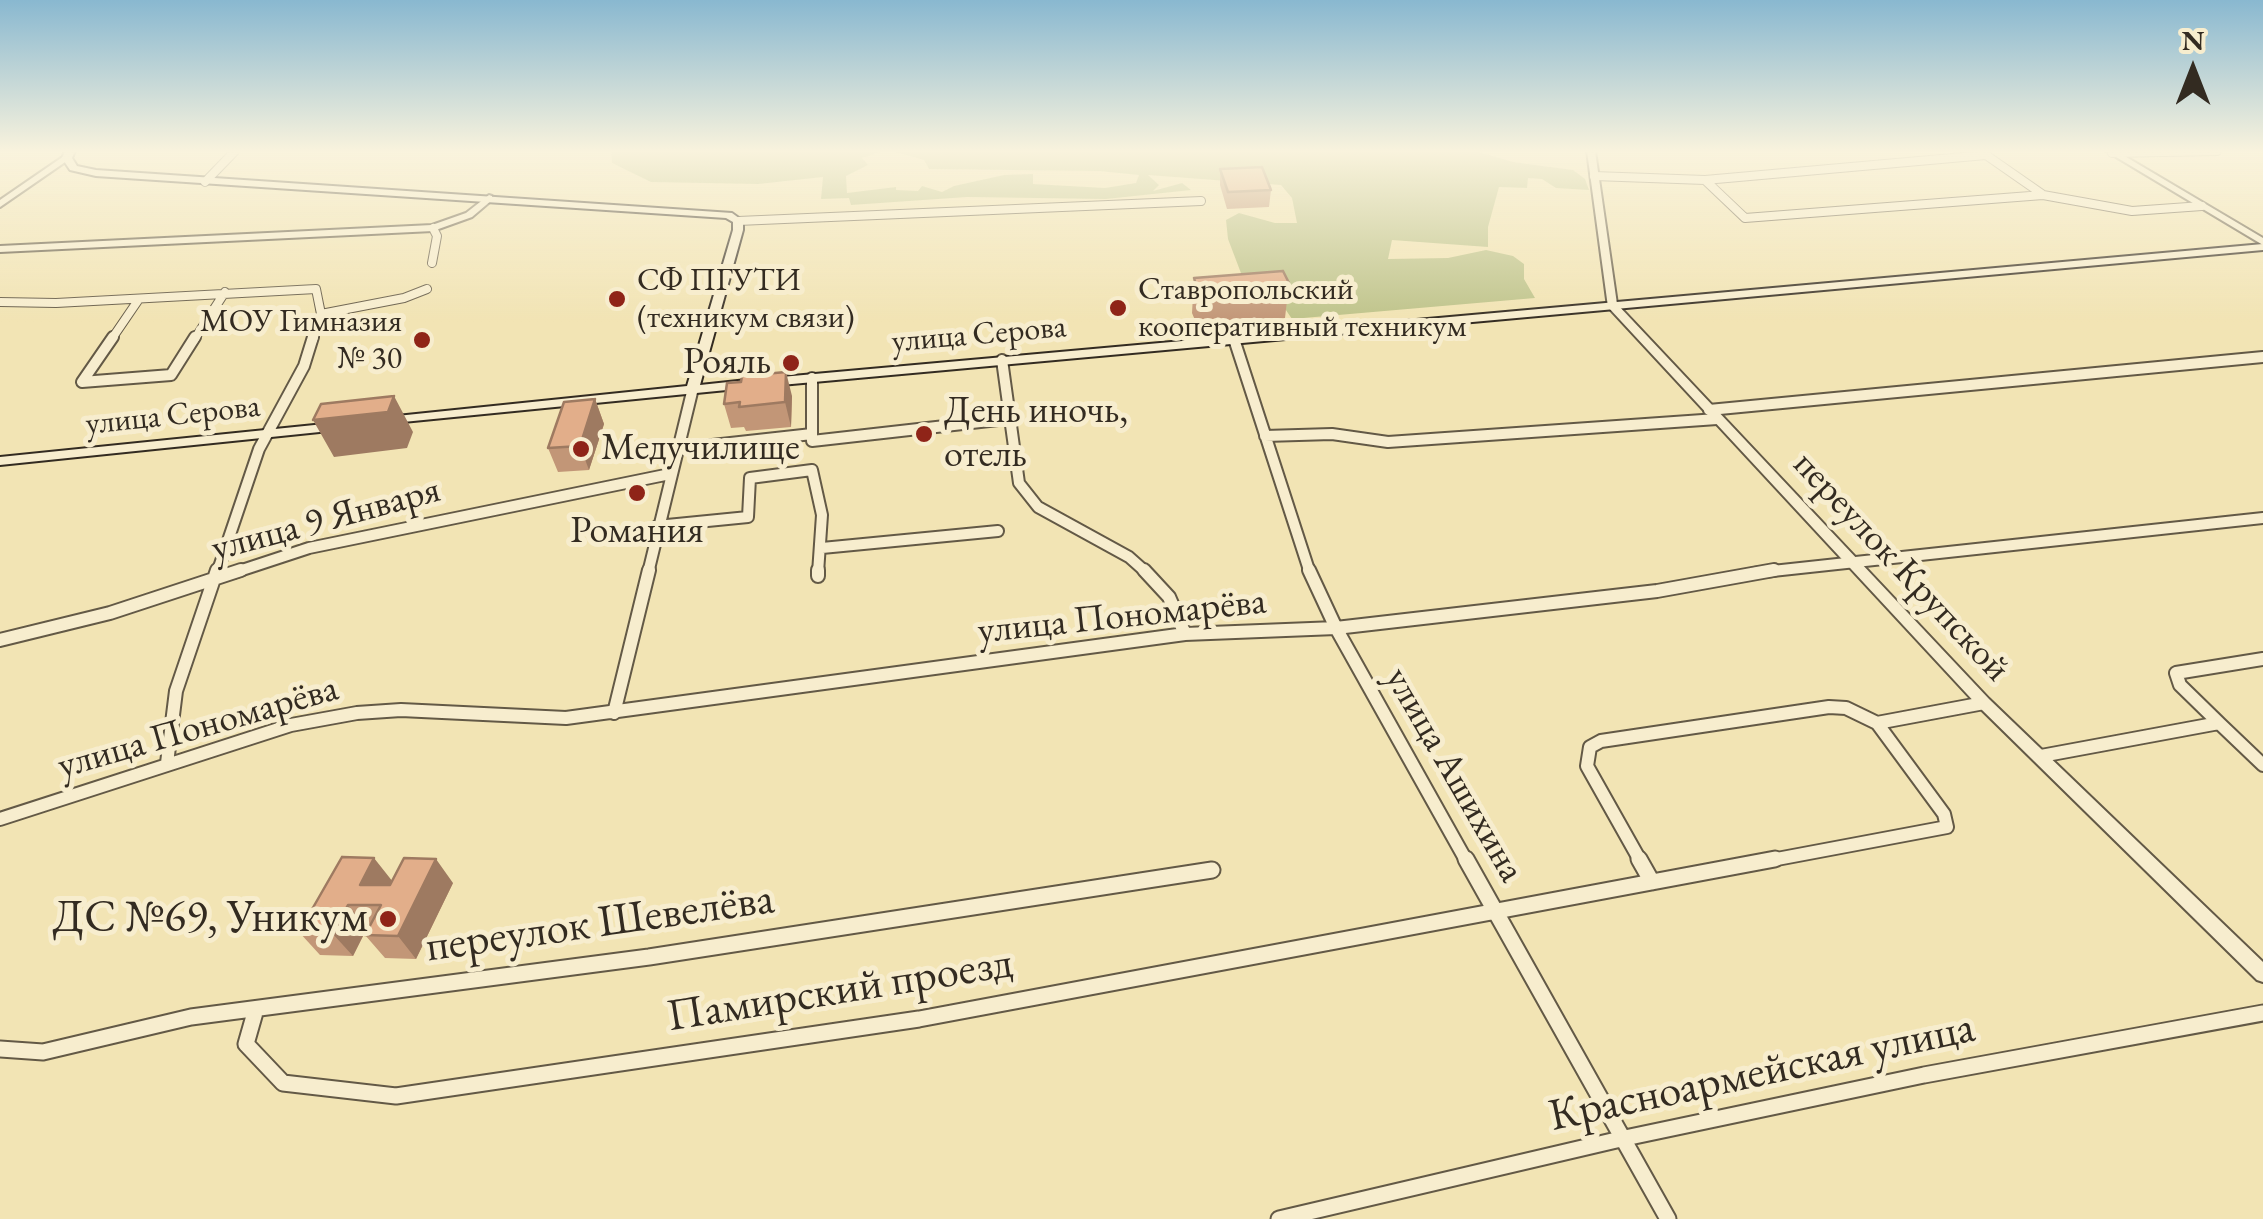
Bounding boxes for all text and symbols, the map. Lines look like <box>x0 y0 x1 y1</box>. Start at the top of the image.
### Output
north arrow <box>2143 20 2243 120</box>
text: N <box>2182 22 2204 58</box>
place label: СФ ПГУТИ (техникум связи) <box>637 262 855 337</box>
place label: Ставропольский кооперативный техникум <box>1138 271 1467 346</box>
marker: СФ ПГУТИ (техникум связи) <box>606 288 628 310</box>
marker: Ставропольский кооперативный техникум <box>1107 297 1129 319</box>
place label: МОУ Гимназия № 30 <box>200 303 402 378</box>
street label: улица Серова <box>890 308 1068 362</box>
marker: МОУ Гимназия № 30 <box>411 329 433 351</box>
place label: Рояль <box>683 340 771 386</box>
marker: Рояль <box>780 352 802 374</box>
street label: улица Серова <box>84 388 262 444</box>
place label: День иночь, отель <box>944 389 1128 478</box>
marker: День иночь, отель <box>913 423 935 445</box>
place label: Медучилище <box>601 426 800 472</box>
marker: Медучилище <box>570 438 592 460</box>
street label: переулок Крупской <box>1783 443 2019 691</box>
street label: улица 9 Января <box>207 468 445 572</box>
marker: Романия <box>626 482 648 504</box>
place label: Романия <box>570 509 704 555</box>
street label: улица Пономарёва <box>976 579 1268 655</box>
street label: улица Ашихина <box>1374 660 1534 890</box>
street label: улица Пономарёва <box>53 666 343 790</box>
street label: переулок Шевелёва <box>422 873 778 975</box>
place label: ДС №69, Уникум <box>53 892 368 946</box>
marker: ДС №69, Уникум <box>377 908 399 930</box>
street label: Памирский проезд <box>663 937 1017 1045</box>
street label: Красноармейская улица <box>1544 1002 1980 1144</box>

